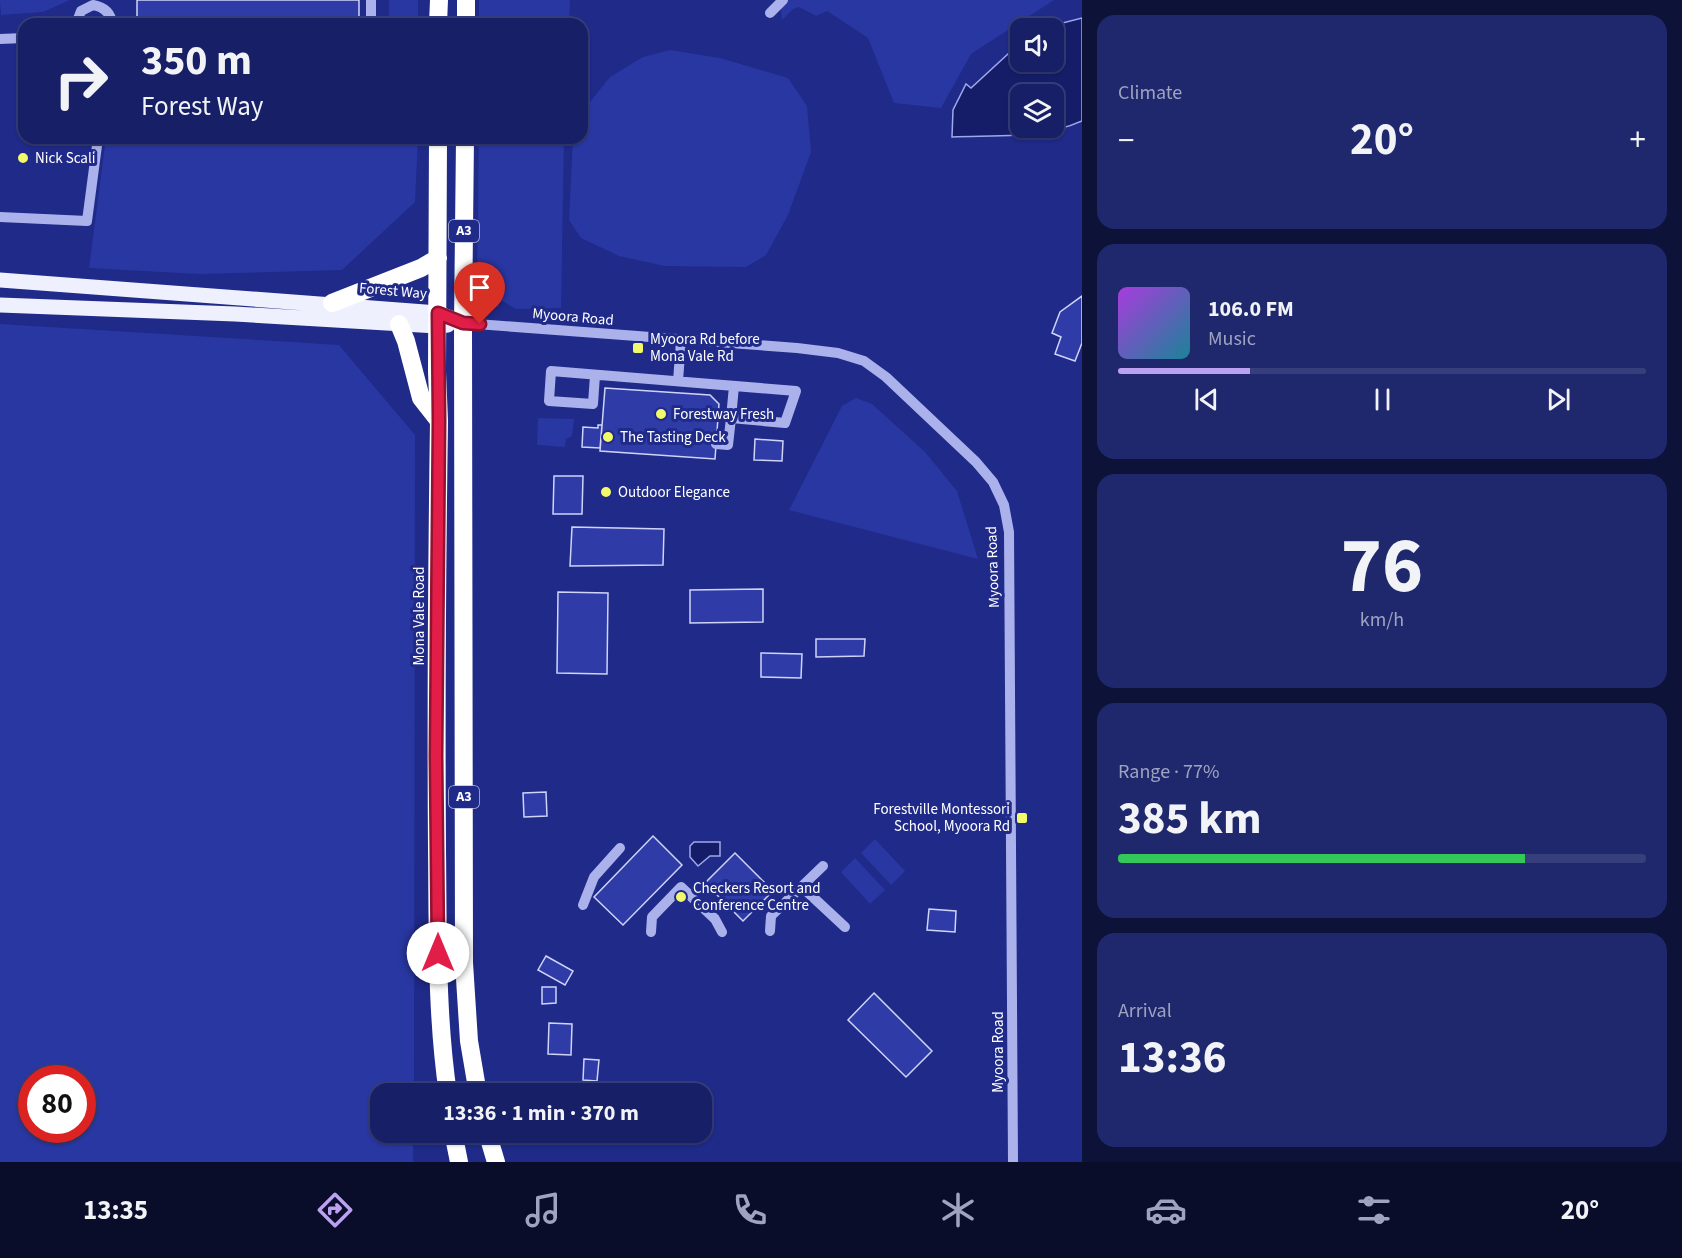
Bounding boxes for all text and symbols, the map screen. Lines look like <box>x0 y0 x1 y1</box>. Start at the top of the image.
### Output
map controls <box>1010 18 1064 138</box>
button: sound <box>1010 18 1064 72</box>
text: 350 m <box>141 31 252 91</box>
icon: right <box>42 42 120 120</box>
text: Climate <box>1118 79 1182 107</box>
button: layers <box>1010 84 1064 138</box>
text: Forest Way <box>141 87 263 126</box>
text: 20° <box>1350 108 1414 172</box>
text: − <box>1118 117 1134 164</box>
text: + <box>1630 117 1646 164</box>
place label: Nick Scali <box>35 148 95 169</box>
marker: Nick Scali <box>16 151 30 165</box>
road number: A3 <box>449 220 479 242</box>
pin <box>454 262 505 324</box>
icon: arrive <box>463 271 496 304</box>
street label: Forest Way <box>358 278 428 304</box>
text: 106.0 FM <box>1208 293 1294 325</box>
street label: Myoora Road <box>531 303 615 331</box>
text: Music <box>1208 325 1256 353</box>
place label: Myoora Rd before Mona Vale Rd <box>650 329 760 367</box>
marker: Myoora Rd before Mona Vale Rd <box>631 341 645 355</box>
icon: previous <box>1190 383 1223 416</box>
icon: pause <box>1366 383 1399 416</box>
icon: next <box>1542 383 1575 416</box>
place label: Forestway Fresh <box>673 404 774 425</box>
marker: Forestway Fresh <box>654 407 668 421</box>
place label: The Tasting Deck <box>620 427 726 448</box>
marker: The Tasting Deck <box>601 430 615 444</box>
place label: Outdoor Elegance <box>618 482 730 503</box>
marker: Outdoor Elegance <box>599 485 613 499</box>
text: 76 <box>1341 511 1423 622</box>
street label: Myoora Road <box>981 526 1005 608</box>
street label: Mona Vale Road <box>409 566 430 666</box>
text: km/h <box>1360 606 1404 634</box>
text: Range · 77% <box>1118 758 1219 786</box>
road number: A3 <box>449 786 479 808</box>
text: 385 km <box>1118 787 1262 851</box>
place label: Forestville Montessori School, Myoora Rd <box>873 799 1010 837</box>
marker: Forestville Montessori School, Myoora Rd <box>1015 811 1029 825</box>
place label: Checkers Resort and Conference Centre <box>693 878 821 916</box>
marker: Checkers Resort and Conference Centre <box>674 890 688 904</box>
position arrow <box>406 921 470 985</box>
text: Arrival <box>1118 997 1172 1025</box>
street label: Myoora Road <box>988 1011 1009 1093</box>
text: 13:36 <box>1118 1026 1227 1090</box>
speed limit sign: 80 <box>18 1065 96 1143</box>
text: 13:36 · 1 min · 370 m <box>443 1097 639 1129</box>
icon: directions <box>314 1189 356 1231</box>
icon: music <box>522 1189 564 1231</box>
icon: phone <box>729 1189 771 1231</box>
icon: climate <box>937 1189 979 1231</box>
icon: car <box>1145 1189 1187 1231</box>
icon: filters <box>1353 1189 1395 1231</box>
text: 13:35 <box>83 1191 148 1230</box>
text: 20° <box>1561 1191 1599 1230</box>

